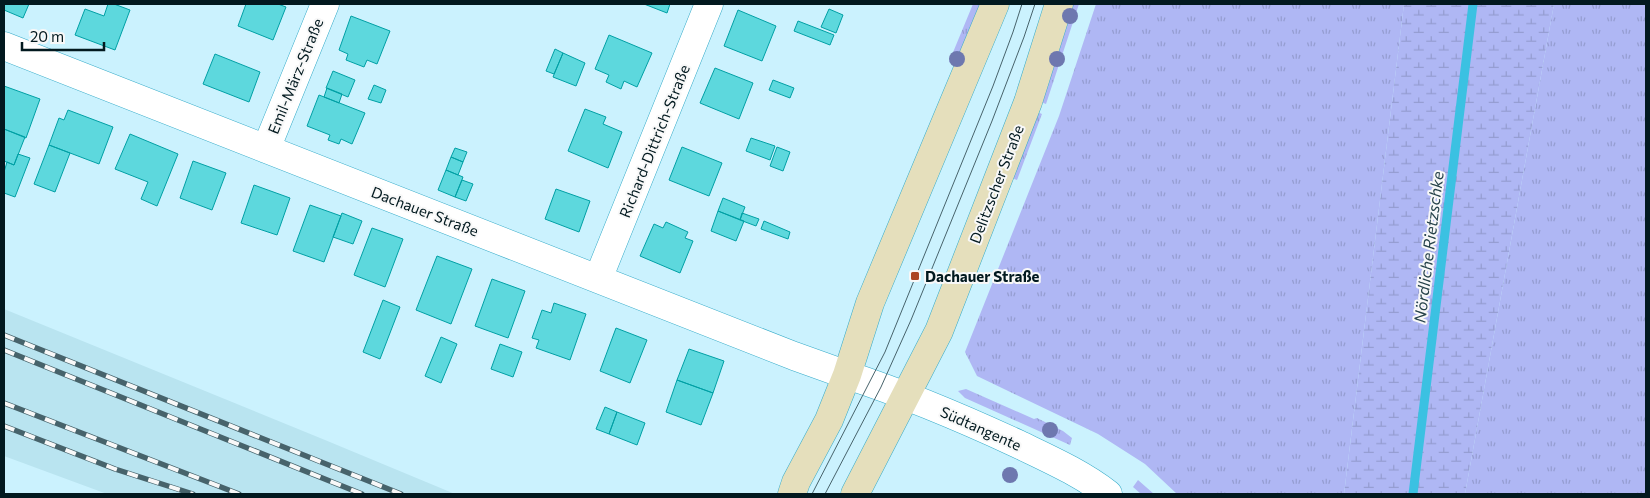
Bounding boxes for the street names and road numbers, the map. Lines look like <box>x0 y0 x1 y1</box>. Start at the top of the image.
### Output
street label: Emil-März-Straße <box>264 15 326 136</box>
street label: Richard-Dittrich-Straße <box>615 62 693 220</box>
street label: Delitzscher Straße <box>965 122 1027 246</box>
street label: Dachauer Straße <box>369 182 481 240</box>
street label: Südtangente <box>938 402 1024 454</box>

